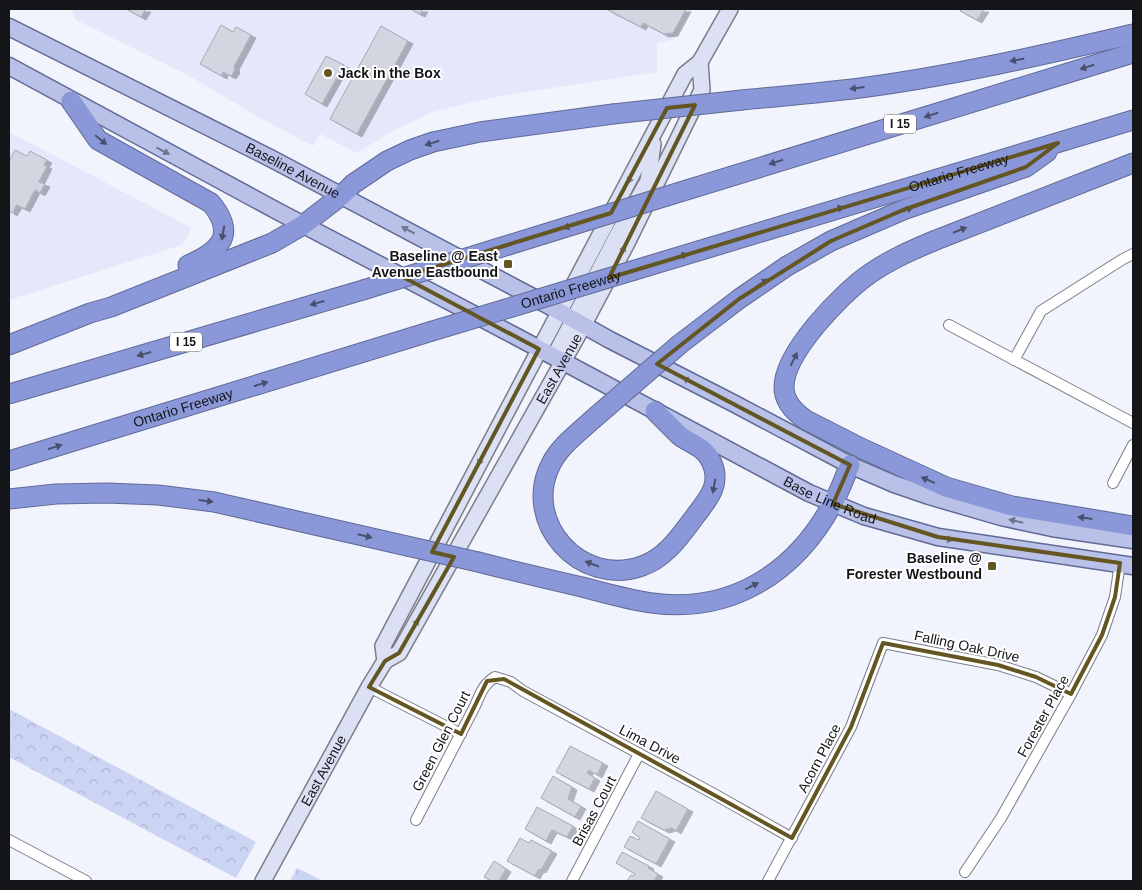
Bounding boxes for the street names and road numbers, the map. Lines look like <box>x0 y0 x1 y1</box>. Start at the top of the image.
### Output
road number: I 15 <box>884 115 916 134</box>
street label: Baseline Avenue <box>243 139 343 202</box>
street label: Ontario Freeway <box>907 150 1011 195</box>
street label: Ontario Freeway <box>519 267 623 312</box>
street label: East Avenue <box>533 330 585 407</box>
road number: I 15 <box>170 332 202 352</box>
street label: Ontario Freeway <box>131 385 235 430</box>
street label: Base Line Road <box>781 473 878 527</box>
street label: Falling Oak Drive <box>913 627 1021 665</box>
street label: Forester Place <box>1014 672 1072 760</box>
street label: Green Glen Court <box>409 688 473 794</box>
street label: Lima Drive <box>617 721 683 767</box>
street label: Acorn Place <box>794 721 844 795</box>
street label: East Avenue <box>298 732 349 809</box>
street label: Brisas Court <box>569 773 619 849</box>

